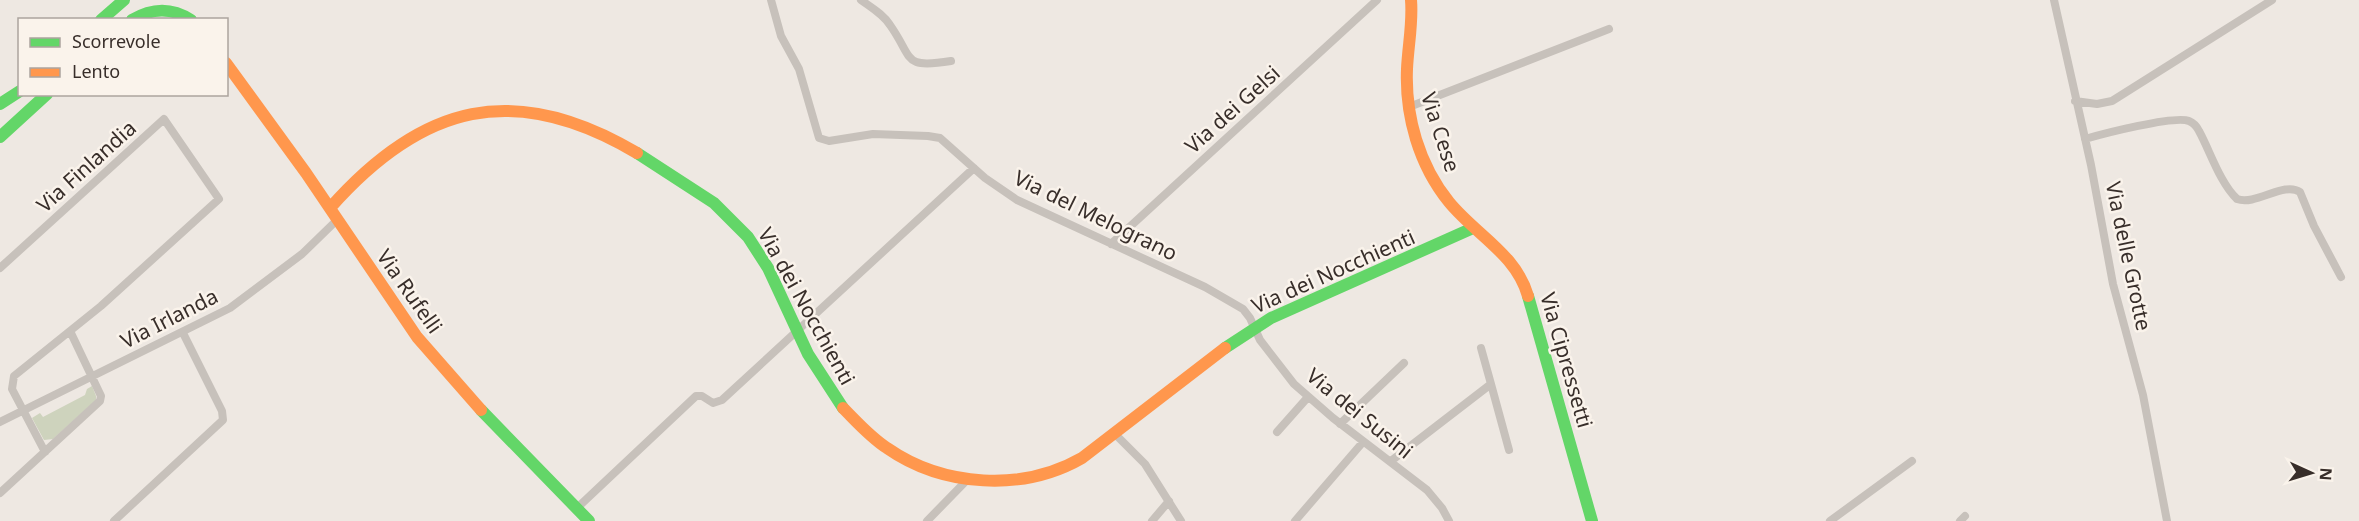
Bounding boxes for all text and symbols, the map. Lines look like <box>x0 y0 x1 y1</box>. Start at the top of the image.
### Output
legend <box>18 18 228 96</box>
text: Scorrevole <box>72 29 161 53</box>
text: Lento <box>72 59 120 83</box>
street label: Via dei Gelsi <box>1178 59 1286 159</box>
street label: Via Cese <box>1415 89 1467 175</box>
street label: Via Finlandia <box>30 114 142 218</box>
street label: Via del Melograno <box>1010 163 1182 267</box>
street label: Via delle Grotte <box>2100 179 2158 333</box>
street label: Via dei Nocchienti <box>752 222 862 390</box>
street label: Via dei Nocchienti <box>1247 222 1419 320</box>
street label: Via Rufelli <box>371 243 449 339</box>
street label: Via Irlanda <box>115 281 223 355</box>
street label: Via Cipressetti <box>1534 289 1600 431</box>
street label: Via dei Susini <box>1301 361 1419 465</box>
north arrow <box>2281 443 2341 503</box>
text: N <box>2315 467 2337 481</box>

